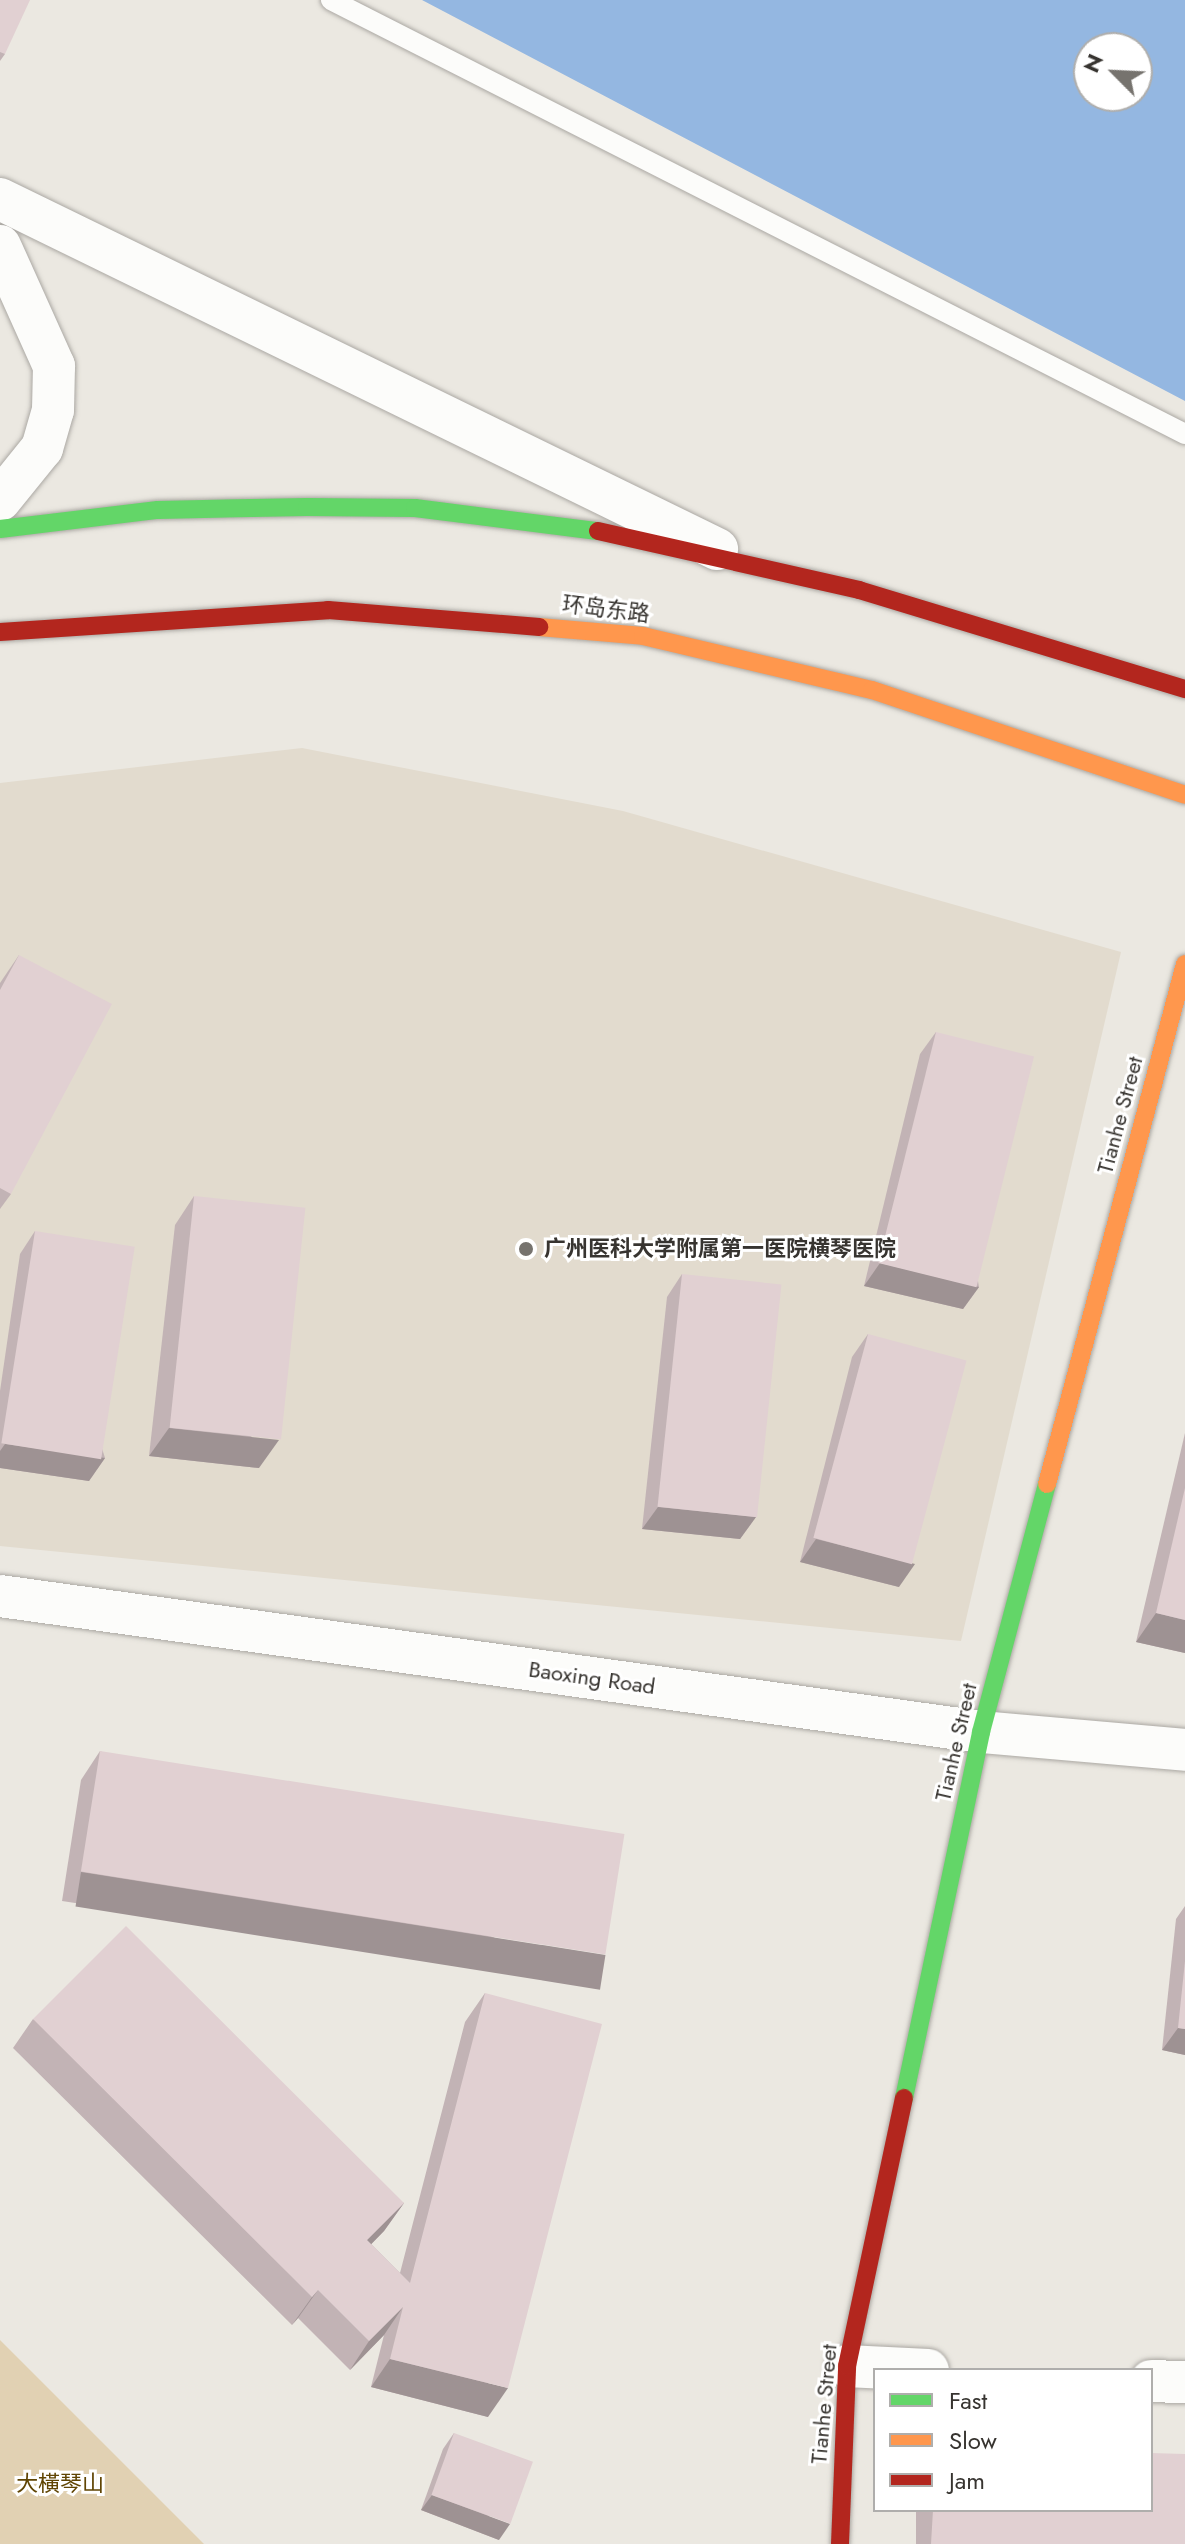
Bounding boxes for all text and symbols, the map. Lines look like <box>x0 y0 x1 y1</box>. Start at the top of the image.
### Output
north arrow <box>1073 32 1153 112</box>
text: N <box>1075 49 1111 78</box>
street label: 环岛东路 <box>561 591 651 627</box>
street label: Tianhe Street <box>1092 1054 1148 1176</box>
place label: 广州医科大学附属第一医院横琴医院 <box>544 1236 896 1262</box>
marker: 广州医科大学附属第一医院横琴医院 <box>515 1238 537 1260</box>
street label: Baoxing Road <box>527 1656 657 1700</box>
street label: Tianhe Street <box>930 1681 982 1803</box>
street label: Tianhe Street <box>806 2343 842 2465</box>
legend <box>873 2368 1153 2512</box>
text: Fast <box>949 2383 987 2418</box>
text: Slow <box>949 2423 997 2458</box>
text: Jam <box>949 2463 985 2498</box>
park label: 大橫琴山 <box>16 2471 104 2497</box>

